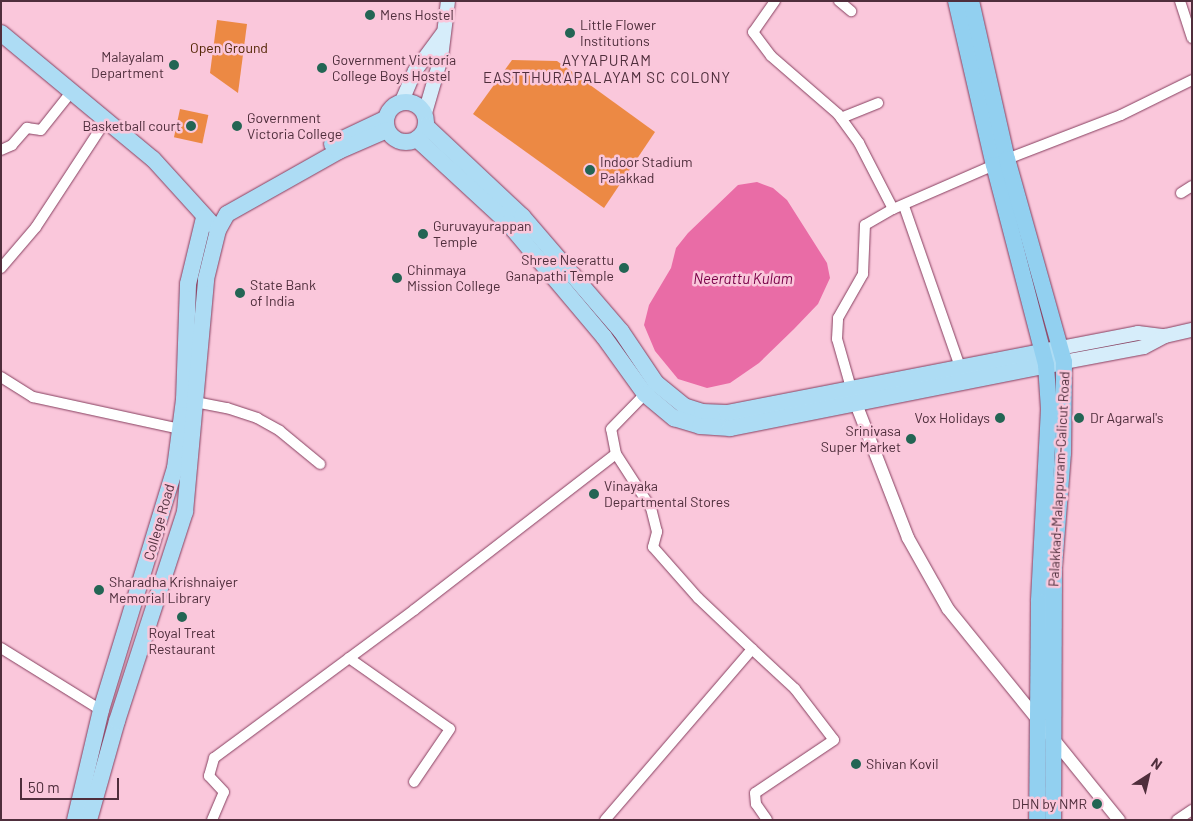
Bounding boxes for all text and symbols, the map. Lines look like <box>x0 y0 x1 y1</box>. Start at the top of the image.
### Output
place label: Mens Hostel <box>380 7 454 23</box>
marker: Mens Hostel <box>364 9 376 21</box>
place label: Little Flower Institutions <box>580 17 656 49</box>
marker: Little Flower Institutions <box>564 27 576 39</box>
park label: Open Ground <box>190 40 268 56</box>
place label: Malayalam Department <box>91 49 164 82</box>
district label: AYYAPURAM EASTTHURAPALAYAM SC COLONY <box>480 51 734 86</box>
place label: Government Victoria College Boys Hostel <box>332 52 456 84</box>
marker: Malayalam Department <box>168 59 180 71</box>
marker: Government Victoria College Boys Hostel <box>316 62 328 74</box>
place label: Government Victoria College <box>247 110 342 142</box>
place label: Basketball court <box>82 118 181 134</box>
marker: Basketball court <box>185 120 197 132</box>
marker: Government Victoria College <box>231 120 243 132</box>
place label: Indoor Stadium Palakkad <box>600 154 693 186</box>
marker: Indoor Stadium Palakkad <box>584 164 596 176</box>
place label: Guruvayurappan Temple <box>433 218 532 250</box>
marker: Guruvayurappan Temple <box>417 228 429 240</box>
place label: Shree Neerattu Ganapathi Temple <box>505 252 614 284</box>
place label: Chinmaya Mission College <box>407 262 500 294</box>
marker: Shree Neerattu Ganapathi Temple <box>618 262 630 274</box>
water label: Neerattu Kulam <box>693 270 793 288</box>
marker: Chinmaya Mission College <box>391 272 403 284</box>
place label: State Bank of India <box>250 277 316 310</box>
marker: State Bank of India <box>234 287 246 299</box>
street label: Palakkad-Malappuram-Calicut Road <box>1045 371 1073 587</box>
place label: Vox Holidays <box>914 410 990 426</box>
place label: Dr Agarwal's <box>1090 410 1163 426</box>
marker: Dr Agarwal's <box>1072 411 1086 425</box>
marker: Vox Holidays <box>994 412 1006 424</box>
place label: Srinivasa Super Market <box>821 423 901 456</box>
marker: Srinivasa Super Market <box>905 433 917 445</box>
place label: Vinayaka Departmental Stores <box>604 478 730 511</box>
street label: College Road <box>140 482 178 562</box>
marker: Vinayaka Departmental Stores <box>588 488 600 500</box>
place label: Sharadha Krishnaiyer Memorial Library <box>109 574 238 606</box>
marker: Sharadha Krishnaiyer Memorial Library <box>93 584 105 596</box>
marker: Royal Treat Restaurant <box>176 611 188 623</box>
place label: Royal Treat Restaurant <box>148 625 216 658</box>
north arrow <box>1123 751 1173 801</box>
text: N <box>1148 754 1166 773</box>
place label: Shivan Kovil <box>866 756 938 772</box>
marker: Shivan Kovil <box>850 758 862 770</box>
scale bar <box>22 768 121 800</box>
text: 50 m <box>28 778 60 796</box>
place label: DHN by NMR <box>1012 796 1087 812</box>
marker: DHN by NMR <box>1091 798 1103 810</box>

